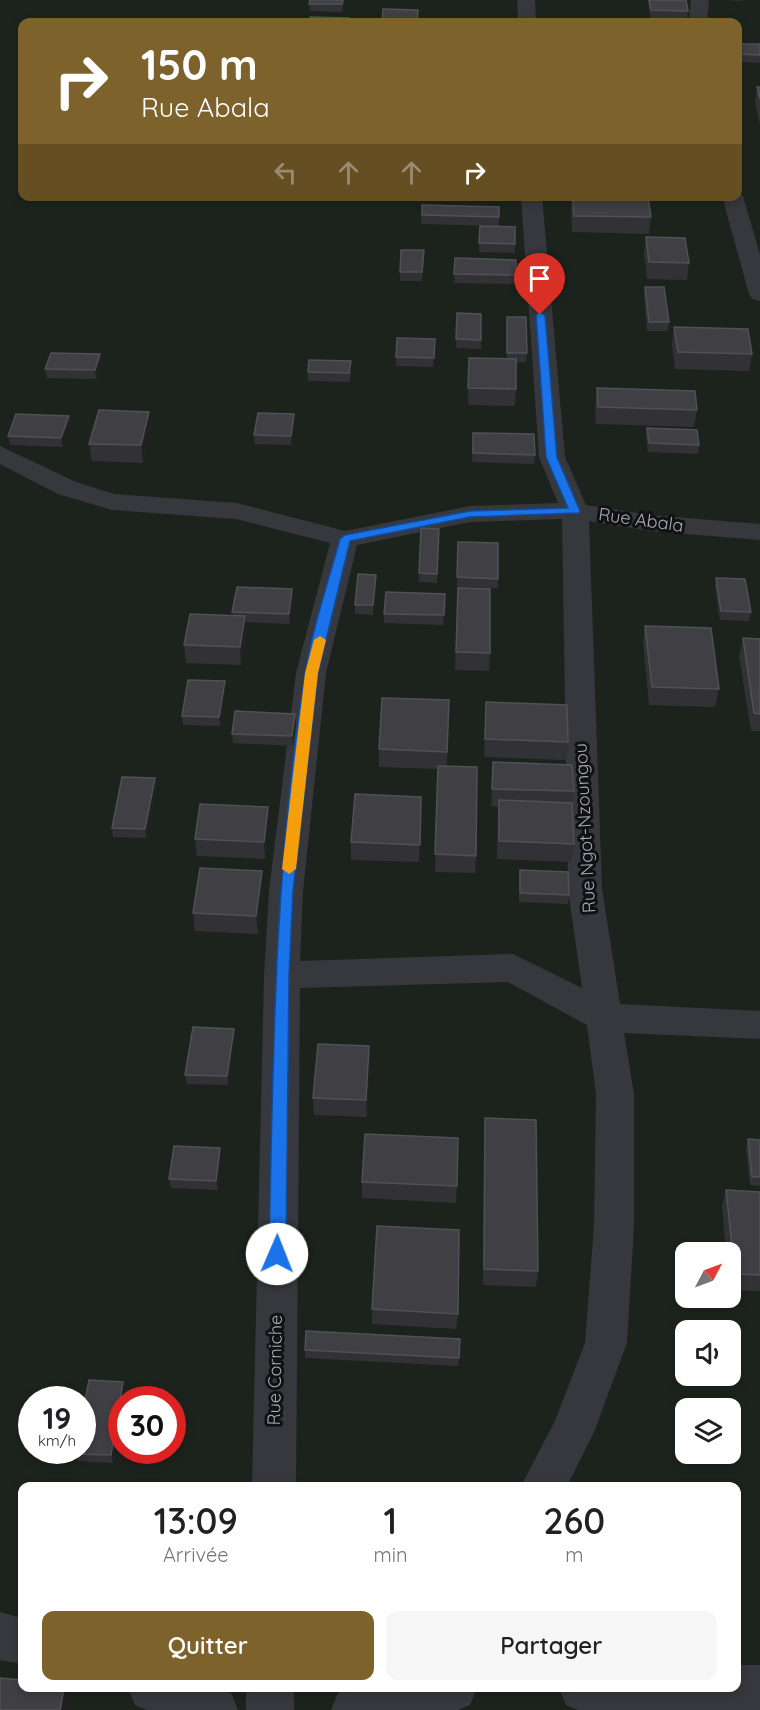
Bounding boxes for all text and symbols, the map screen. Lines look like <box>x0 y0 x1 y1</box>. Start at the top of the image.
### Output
text: 150 m <box>141 38 258 91</box>
icon: right <box>42 42 120 120</box>
text: Rue Abala <box>141 90 270 124</box>
icon: left <box>269 156 302 189</box>
icon: ahead <box>332 156 365 189</box>
icon: ahead <box>395 156 428 189</box>
icon: right <box>458 156 491 189</box>
pin <box>514 253 565 315</box>
icon: arrive <box>523 262 556 295</box>
street label: Rue Abala <box>597 502 685 537</box>
street label: Rue Ngot-Nzoungou <box>569 742 600 914</box>
position arrow <box>245 1222 309 1286</box>
north arrow <box>675 1242 741 1308</box>
map controls <box>675 1242 741 1464</box>
street label: Rue Corniche <box>262 1314 287 1426</box>
button: sound <box>675 1320 741 1386</box>
speed limit sign: 30 <box>108 1386 186 1464</box>
button: layers <box>675 1398 741 1464</box>
text: 19 <box>43 1399 71 1437</box>
text: km/h <box>38 1431 76 1450</box>
text: 13:09 <box>154 1498 238 1543</box>
text: 1 <box>384 1498 397 1543</box>
text: 260 <box>543 1498 605 1543</box>
text: Arrivée <box>163 1542 229 1567</box>
text: min <box>373 1542 408 1567</box>
text: m <box>565 1542 583 1567</box>
button: Quitter <box>42 1611 374 1680</box>
button: Partager <box>386 1611 717 1680</box>

